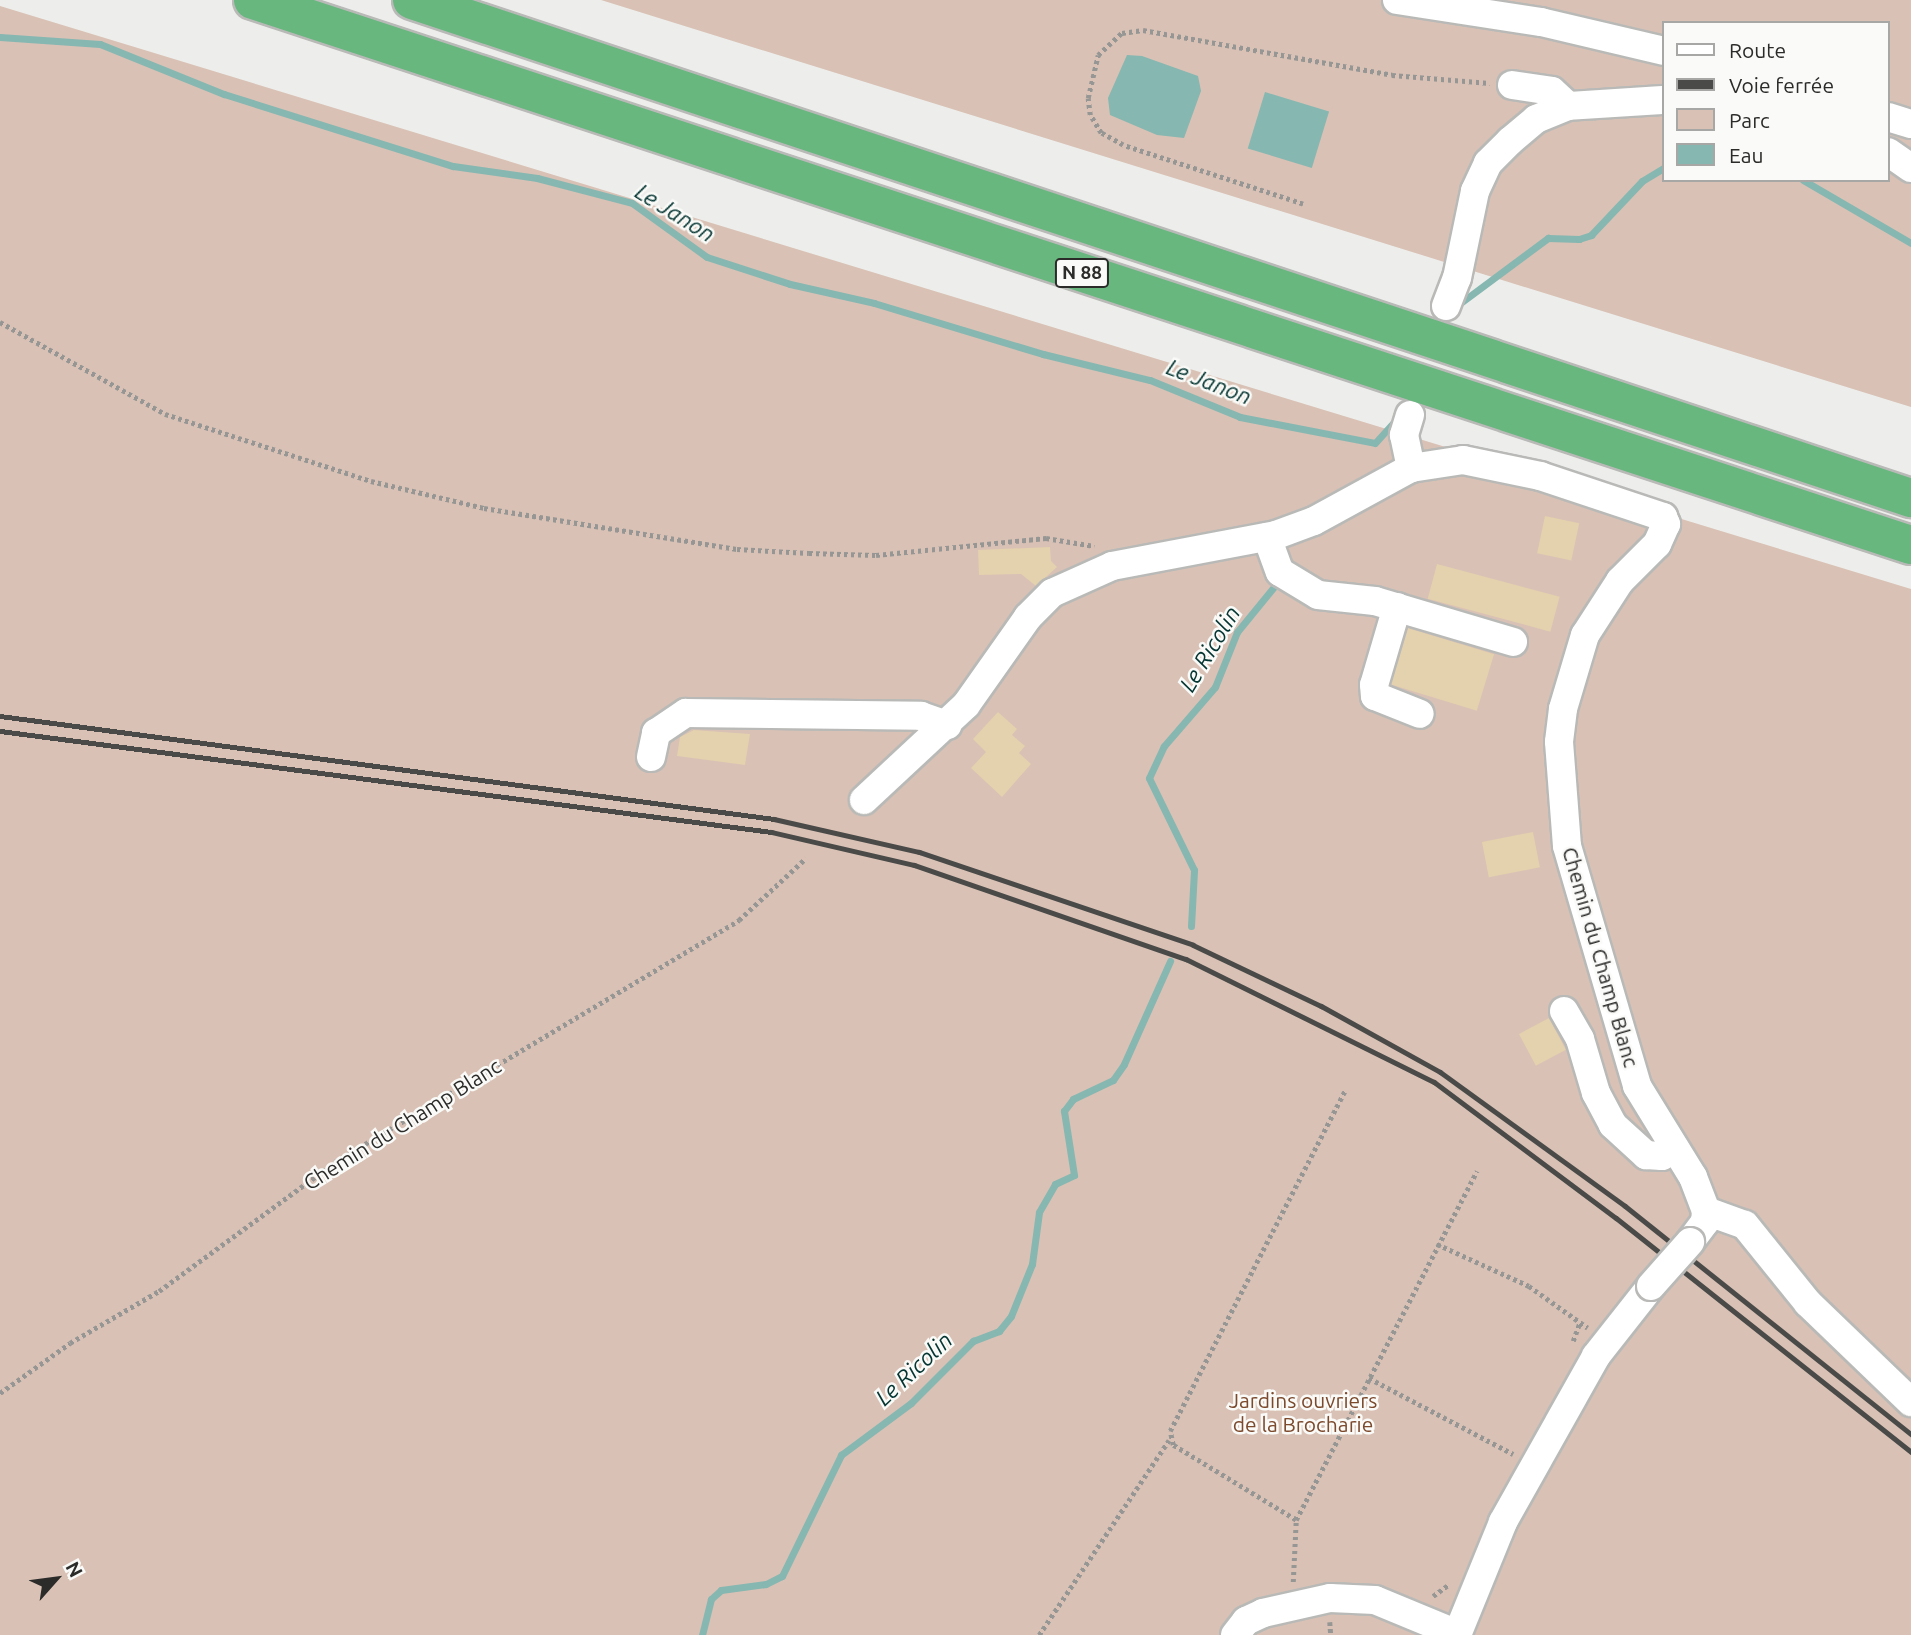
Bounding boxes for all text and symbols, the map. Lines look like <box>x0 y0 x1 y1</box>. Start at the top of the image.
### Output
legend <box>1662 21 1890 182</box>
text: Route <box>1729 38 1786 62</box>
text: Voie ferrée <box>1729 73 1834 97</box>
text: Parc <box>1729 108 1770 132</box>
text: Eau <box>1729 143 1764 167</box>
water label: Le Janon <box>630 178 720 248</box>
road number: N 88 <box>1054 258 1110 288</box>
water label: Le Janon <box>1163 353 1255 411</box>
water label: Le Ricolin <box>1174 601 1246 697</box>
street label: Chemin du Champ Blanc <box>1557 844 1645 1070</box>
street label: Chemin du Champ Blanc <box>299 1053 505 1195</box>
water label: Le Ricolin <box>870 1326 958 1412</box>
park label: Jardins ouvriers de la Brocharie <box>1229 1387 1377 1437</box>
north arrow <box>21 1544 91 1614</box>
text: N <box>61 1558 88 1581</box>

